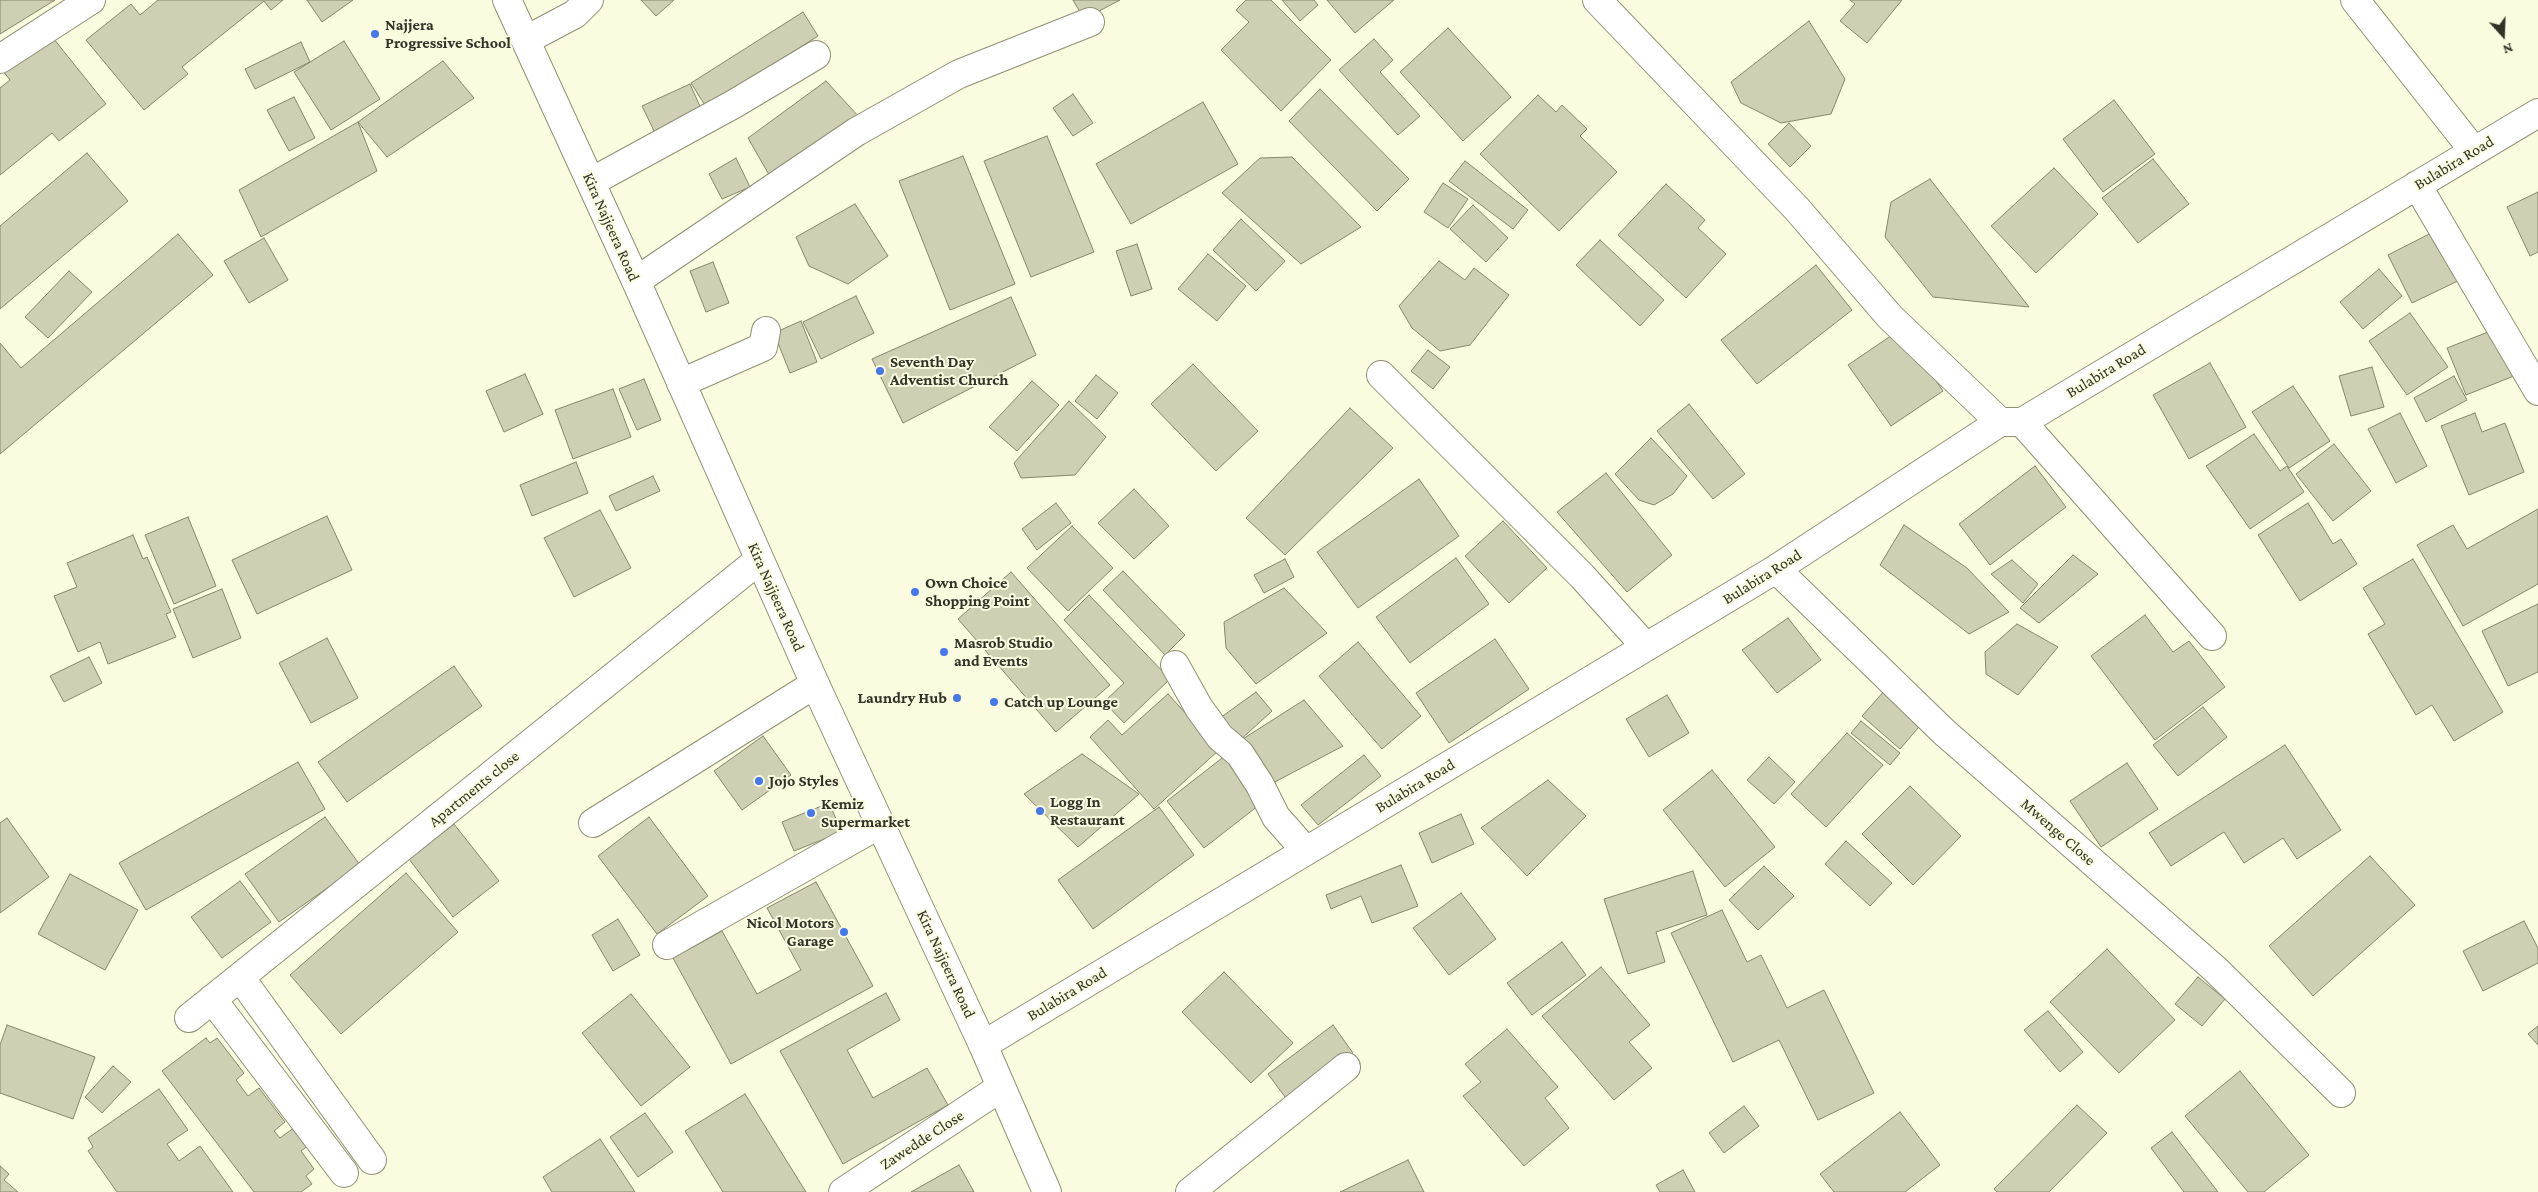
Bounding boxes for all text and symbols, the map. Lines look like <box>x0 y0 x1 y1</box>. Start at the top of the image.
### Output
north arrow <box>2478 10 2528 60</box>
place label: Najjera Progressive School <box>385 15 511 53</box>
marker: Najjera Progressive School <box>369 28 381 40</box>
text: N <box>2501 40 2515 58</box>
street label: Bulabira Road <box>2411 132 2497 194</box>
street label: Kira Najjeera Road <box>578 170 644 284</box>
street label: Bulabira Road <box>2063 340 2149 402</box>
place label: Seventh Day Adventist Church <box>890 352 1008 390</box>
marker: Seventh Day Adventist Church <box>874 365 886 377</box>
street label: Kira Najjeera Road <box>743 540 809 654</box>
street label: Bulabira Road <box>1719 545 1805 609</box>
place label: Own Choice Shopping Point <box>925 573 1030 611</box>
marker: Own Choice Shopping Point <box>909 586 921 598</box>
place label: Masrob Studio and Events <box>954 633 1053 671</box>
marker: Masrob Studio and Events <box>938 646 950 658</box>
place label: Laundry Hub <box>857 688 947 708</box>
marker: Laundry Hub <box>951 692 963 704</box>
place label: Catch up Lounge <box>1004 692 1118 712</box>
marker: Catch up Lounge <box>988 696 1000 708</box>
street label: Apartments close <box>425 747 523 831</box>
street label: Bulabira Road <box>1372 755 1458 817</box>
place label: Jojo Styles <box>769 771 838 791</box>
marker: Jojo Styles <box>753 775 765 787</box>
place label: Logg In Restaurant <box>1050 792 1125 830</box>
place label: Kemiz Supermarket <box>821 794 910 832</box>
street label: Mwenge Close <box>2017 794 2099 870</box>
marker: Logg In Restaurant <box>1034 805 1046 817</box>
marker: Kemiz Supermarket <box>805 807 817 819</box>
street label: Kira Najjeera Road <box>913 907 979 1021</box>
place label: Nicol Motors Garage <box>746 913 834 951</box>
marker: Nicol Motors Garage <box>838 926 850 938</box>
street label: Bulabira Road <box>1024 963 1110 1025</box>
street label: Zawedde Close <box>876 1106 968 1174</box>

